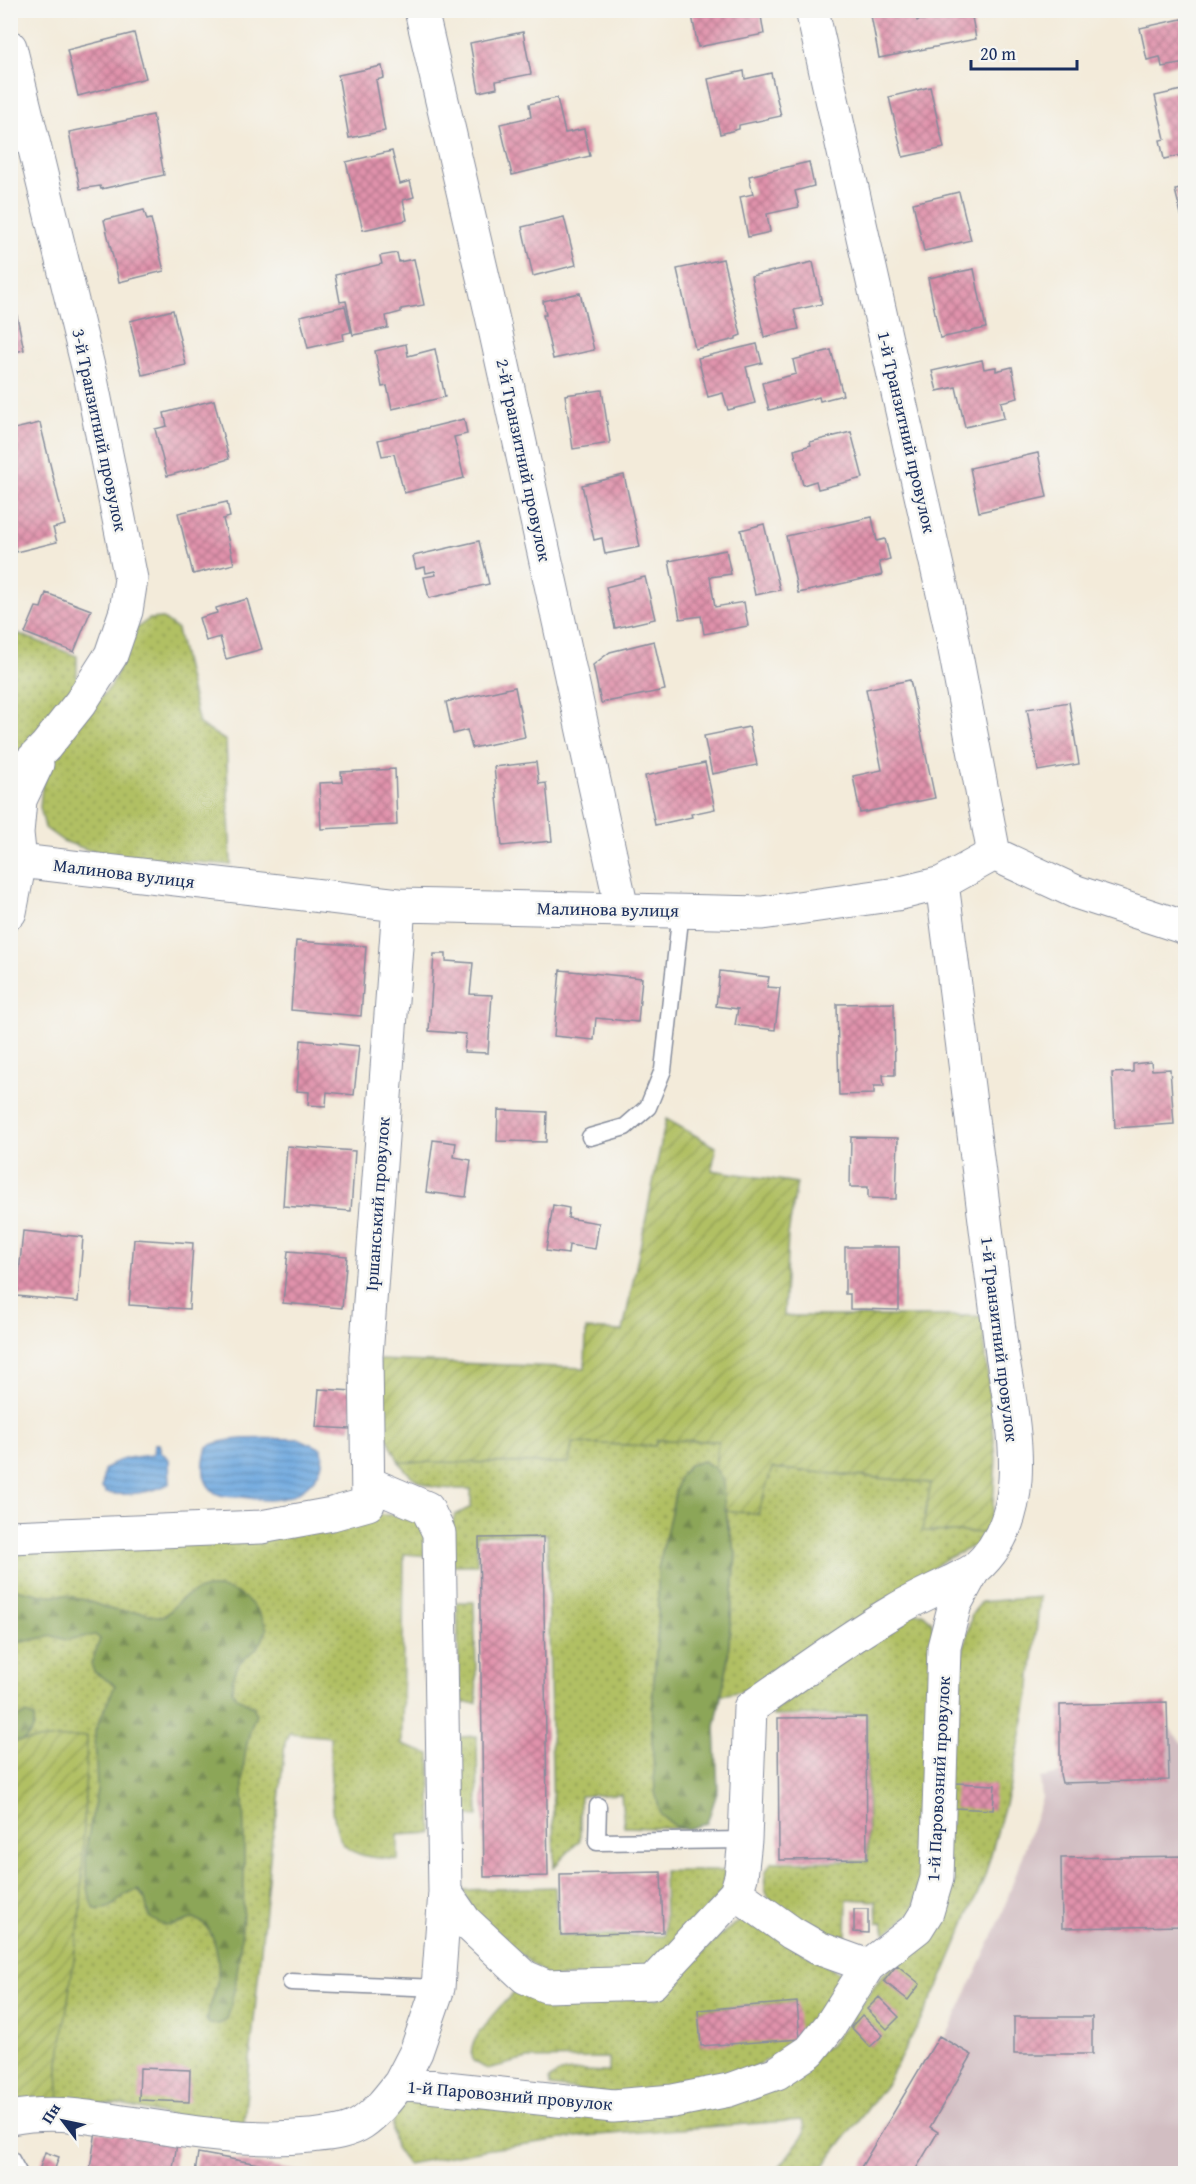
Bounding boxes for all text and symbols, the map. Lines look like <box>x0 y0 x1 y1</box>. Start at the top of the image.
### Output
scale bar <box>971 33 1078 71</box>
text: 20 m <box>980 40 1016 67</box>
street label: 3-й Транзитний провулок <box>65 326 135 535</box>
street label: 1-й Транзитний провулок <box>871 328 944 536</box>
street label: 2-й Транзитний провулок <box>489 356 559 565</box>
street label: Малинова вулиця <box>52 851 196 895</box>
street label: Малинова вулиця <box>537 894 679 924</box>
street label: Іршанський провулок <box>357 1115 397 1292</box>
street label: 1-й Транзитний провулок <box>974 1235 1026 1444</box>
street label: 1-й Паровозний провулок <box>919 1675 957 1882</box>
street label: 1-й Паровозний провулок <box>406 2073 614 2117</box>
north arrow <box>33 2091 93 2151</box>
text: Пн <box>35 2098 66 2128</box>

